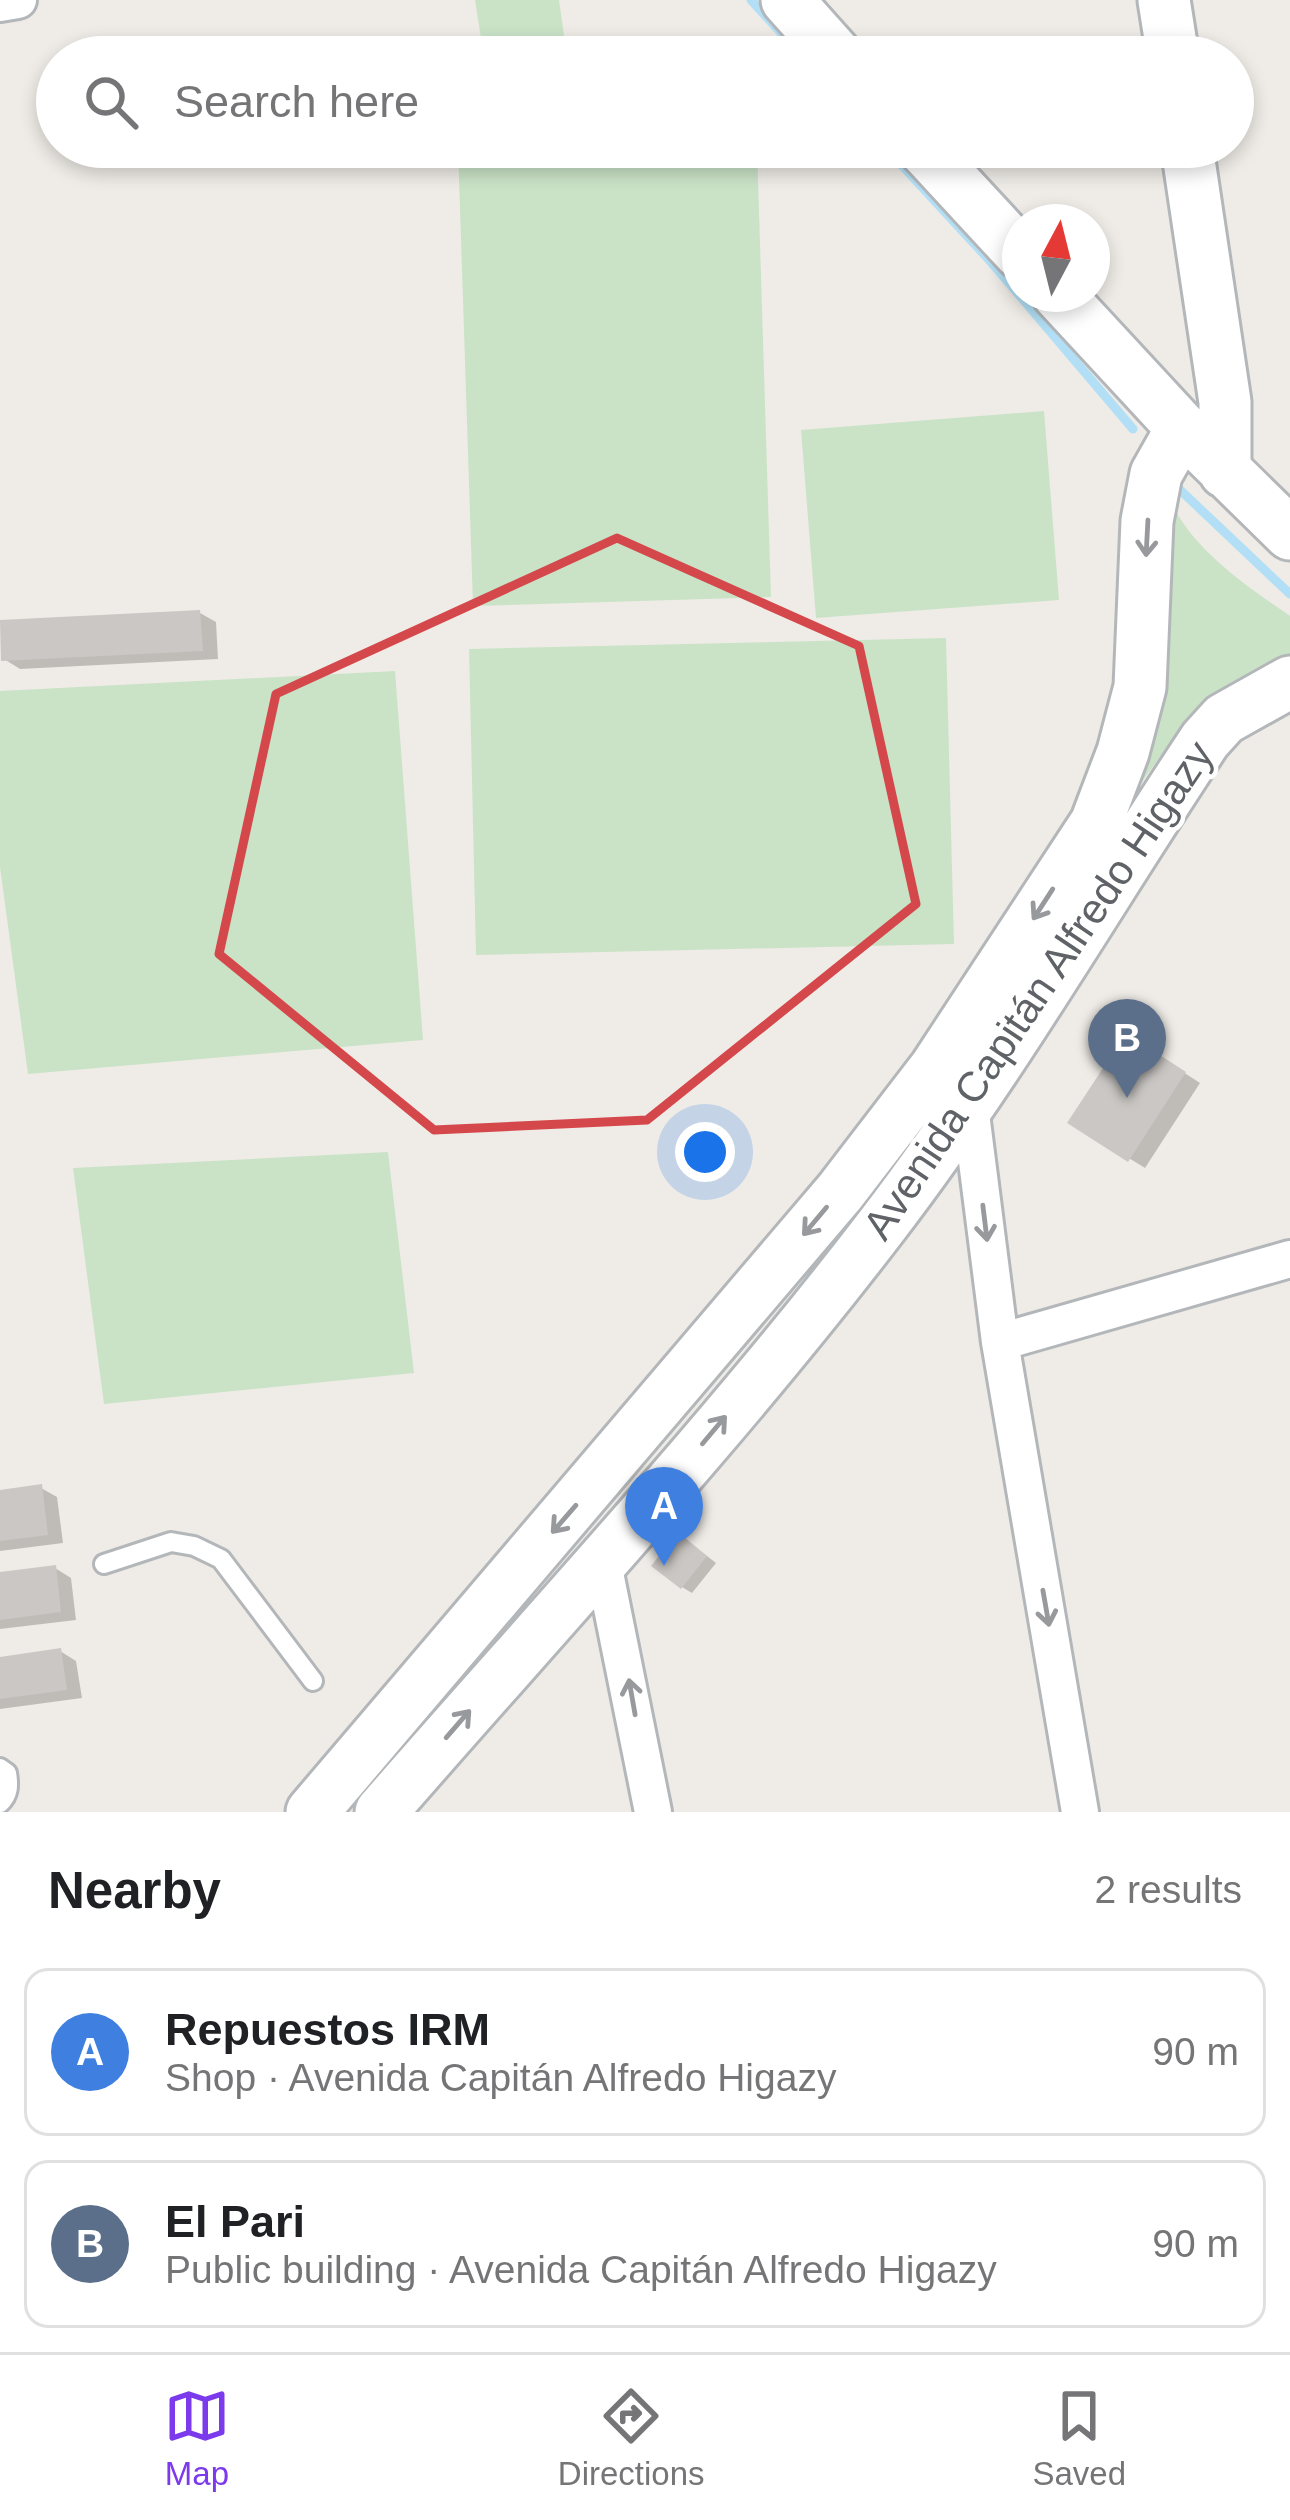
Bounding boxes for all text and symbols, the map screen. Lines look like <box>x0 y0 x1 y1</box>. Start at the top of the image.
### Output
search box <box>36 36 1254 168</box>
icon: search <box>78 69 144 135</box>
text: Search here <box>174 76 419 127</box>
north arrow <box>1002 204 1110 312</box>
one-way arrow <box>1135 518 1158 557</box>
street label: Avenida Capitán Alfredo Higazy <box>854 732 1222 1248</box>
one-way arrow <box>1030 887 1055 921</box>
pin: B <box>1088 999 1166 1098</box>
your location <box>675 1122 735 1182</box>
one-way arrow <box>974 1202 997 1241</box>
one-way arrow <box>802 1205 830 1236</box>
one-way arrow <box>700 1415 728 1446</box>
pin: A <box>625 1467 703 1566</box>
one-way arrow <box>550 1503 578 1534</box>
one-way arrow <box>1035 1587 1058 1626</box>
one-way arrow <box>619 1678 642 1717</box>
one-way arrow <box>444 1709 471 1740</box>
text: Nearby <box>48 1862 221 1919</box>
text: 2 results <box>1095 1868 1242 1911</box>
text: Repuestos IRM <box>165 2004 490 2055</box>
text: A <box>76 2030 104 2073</box>
text: 90 m <box>1152 2030 1239 2073</box>
text: Shop · Avenida Capitán Alfredo Higazy <box>165 2056 836 2099</box>
text: El Pari <box>165 2196 305 2247</box>
text: B <box>76 2222 104 2265</box>
text: 90 m <box>1152 2222 1239 2265</box>
text: Public building · Avenida Capitán Alfredo Higazy <box>165 2248 997 2291</box>
tab: Map <box>164 2383 230 2493</box>
tab: Directions <box>558 2383 705 2493</box>
tab: Saved <box>1032 2383 1126 2493</box>

